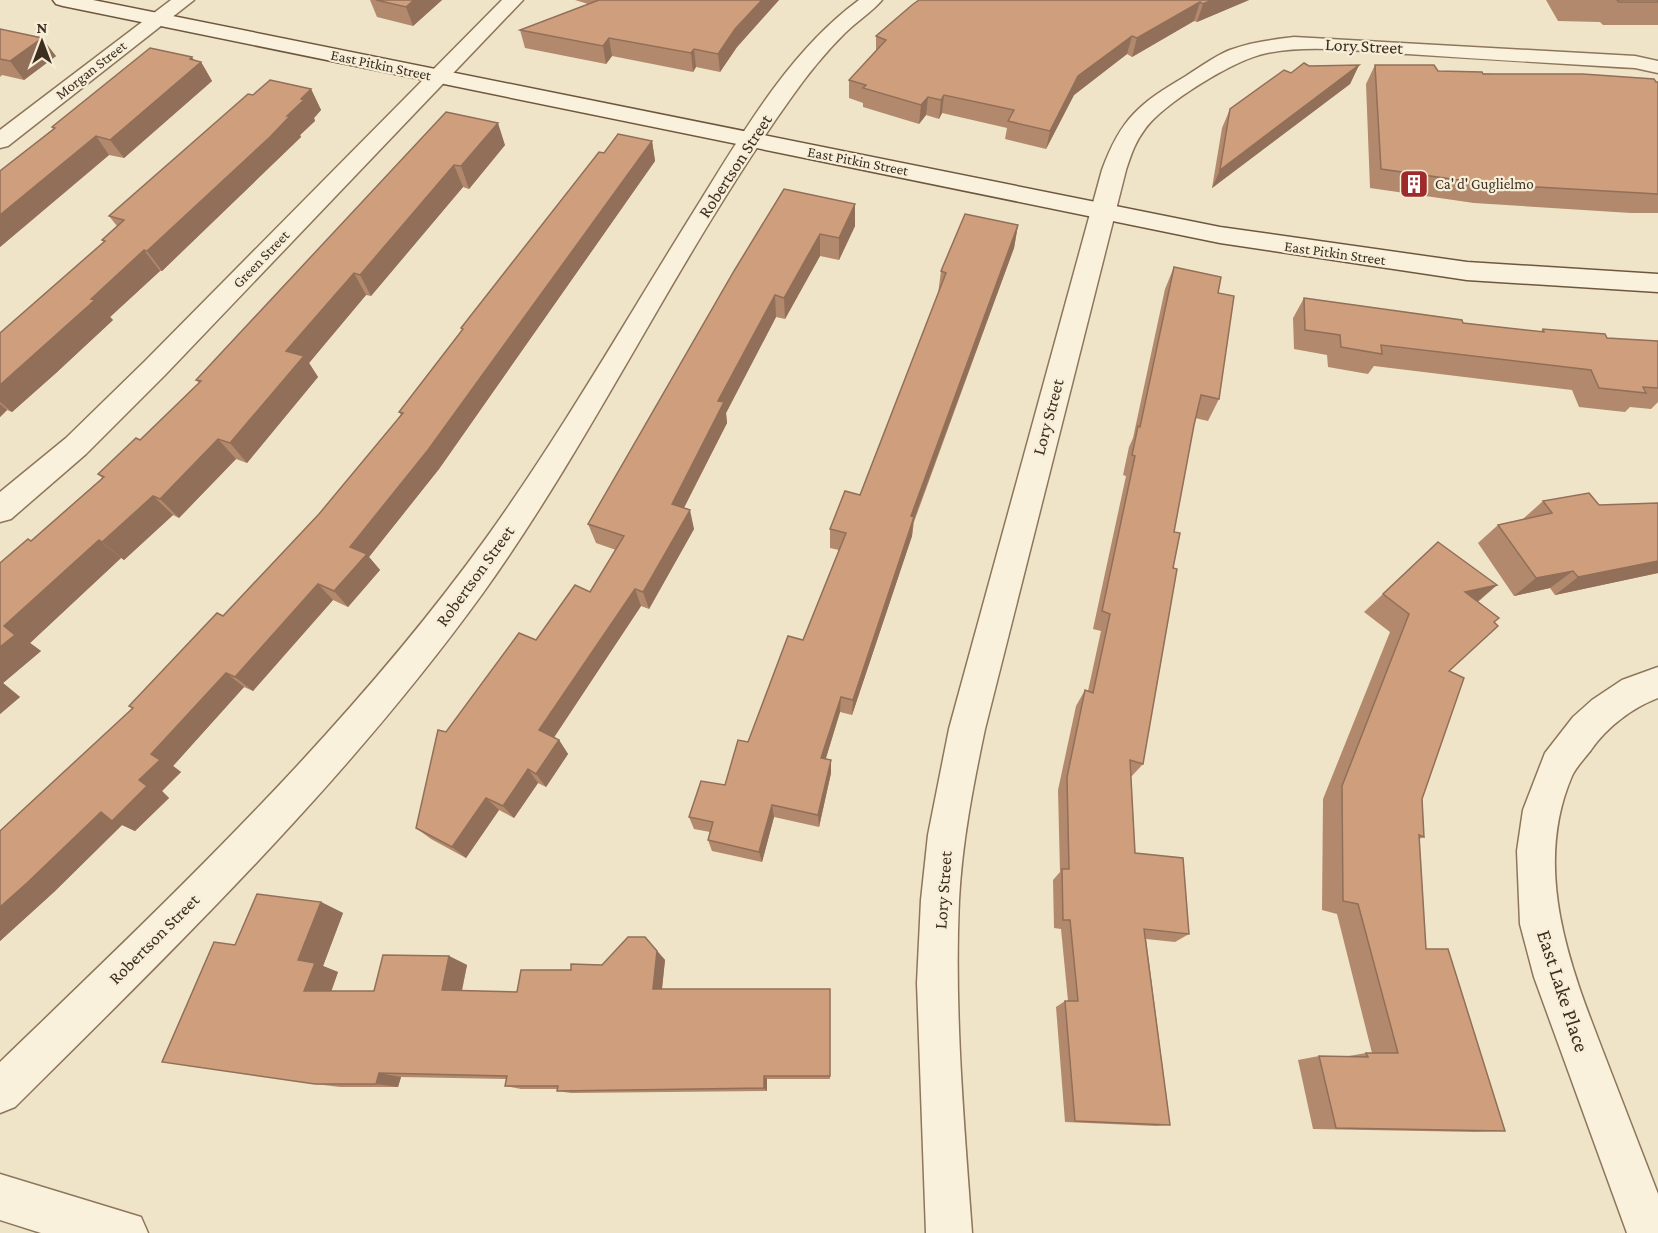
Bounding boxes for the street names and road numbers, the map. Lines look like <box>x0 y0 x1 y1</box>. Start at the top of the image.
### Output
street label: Lory Street <box>1324 34 1405 58</box>
street label: Morgan Street <box>53 37 131 103</box>
street label: East Pitkin Street <box>329 47 434 84</box>
street label: Robertson Street <box>694 110 776 221</box>
street label: East Pitkin Street <box>806 143 911 179</box>
street label: Green Street <box>230 226 293 291</box>
street label: East Pitkin Street <box>1283 238 1388 268</box>
street label: Lory Street <box>1028 376 1068 457</box>
street label: Robertson Street <box>432 521 519 630</box>
street label: Lory Street <box>930 849 956 930</box>
street label: Robertson Street <box>105 889 204 988</box>
street label: East Lake Place <box>1532 927 1594 1055</box>

